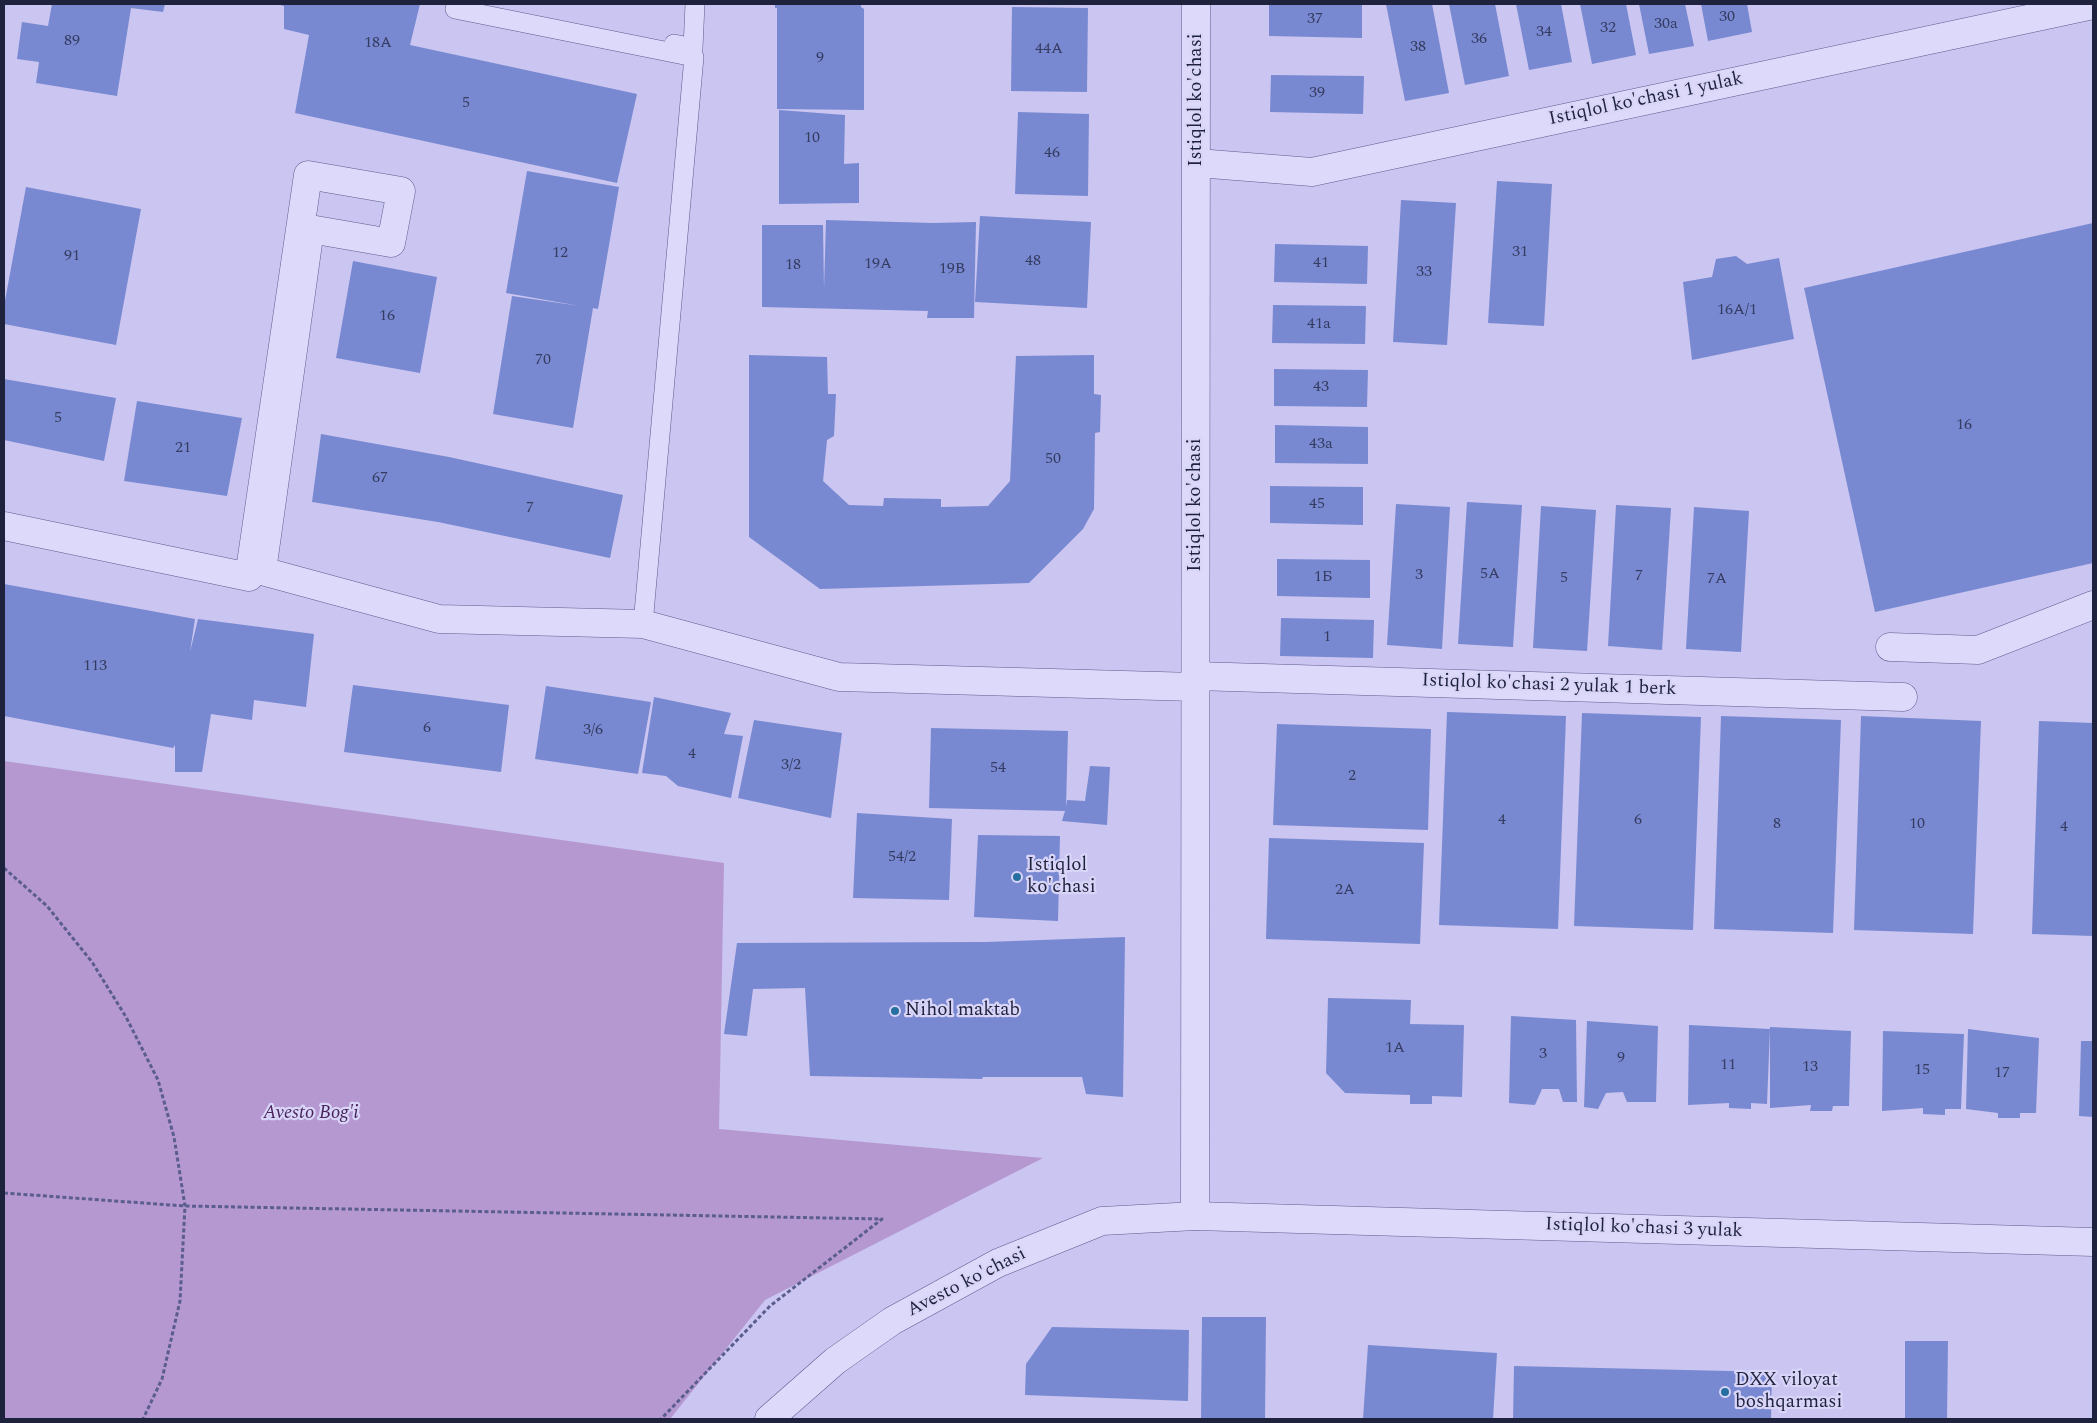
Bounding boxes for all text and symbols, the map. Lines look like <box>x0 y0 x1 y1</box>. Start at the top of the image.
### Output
house number: 30 <box>1719 8 1735 28</box>
house number: 37 <box>1307 10 1323 30</box>
house number: 30a <box>1654 15 1678 35</box>
house number: 32 <box>1600 19 1616 39</box>
house number: 34 <box>1536 23 1552 43</box>
house number: 36 <box>1471 30 1487 50</box>
house number: 89 <box>64 32 80 52</box>
street label: Istiqlol ko'chasi <box>1186 33 1208 167</box>
house number: 18А <box>364 34 392 54</box>
house number: 38 <box>1410 38 1426 58</box>
house number: 44А <box>1035 40 1063 60</box>
house number: 9 <box>816 49 824 69</box>
street label: Istiqlol ko'chasi 1 yulak <box>1547 68 1745 132</box>
house number: 39 <box>1309 84 1325 104</box>
house number: 5 <box>462 94 470 114</box>
house number: 10 <box>804 129 820 149</box>
house number: 46 <box>1044 144 1060 164</box>
house number: 31 <box>1512 243 1528 263</box>
house number: 12 <box>552 244 568 264</box>
house number: 91 <box>64 247 80 267</box>
house number: 48 <box>1025 252 1041 272</box>
house number: 41 <box>1313 254 1329 274</box>
house number: 19A <box>864 255 892 275</box>
house number: 18 <box>785 256 801 276</box>
house number: 19B <box>939 260 965 280</box>
house number: 33 <box>1416 263 1432 283</box>
house number: 16A/1 <box>1717 301 1757 321</box>
house number: 16 <box>379 307 395 327</box>
house number: 41a <box>1307 315 1331 335</box>
house number: 70 <box>535 351 551 371</box>
house number: 43 <box>1313 378 1329 398</box>
house number: 5 <box>54 409 62 429</box>
house number: 16 <box>1956 416 1972 436</box>
house number: 43a <box>1309 435 1333 455</box>
street label: Istiqlol ko'chasi <box>1185 438 1207 572</box>
house number: 21 <box>175 439 191 459</box>
house number: 50 <box>1045 450 1061 470</box>
house number: 67 <box>372 469 388 489</box>
house number: 45 <box>1309 495 1325 515</box>
house number: 7 <box>526 499 534 519</box>
house number: 5A <box>1480 565 1500 585</box>
house number: 3 <box>1415 566 1423 586</box>
house number: 7 <box>1635 567 1643 587</box>
house number: 1Б <box>1314 568 1332 588</box>
house number: 5 <box>1560 569 1568 589</box>
house number: 7A <box>1707 570 1727 590</box>
house number: 1 <box>1323 628 1331 648</box>
house number: 113 <box>83 657 107 677</box>
street label: Istiqlol ko'chasi 2 yulak 1 berk <box>1421 670 1677 702</box>
house number: 6 <box>423 719 431 739</box>
house number: 3/6 <box>583 721 603 741</box>
house number: 4 <box>688 745 696 765</box>
house number: 3/2 <box>781 756 801 776</box>
house number: 54 <box>990 759 1006 779</box>
house number: 2 <box>1348 767 1356 787</box>
house number: 4 <box>1498 811 1506 831</box>
house number: 6 <box>1634 811 1642 831</box>
house number: 8 <box>1773 815 1781 835</box>
house number: 10 <box>1909 815 1925 835</box>
house number: 4 <box>2060 818 2068 838</box>
house number: 54/2 <box>888 848 916 868</box>
place label: Istiqlol ko'chasi <box>1027 855 1096 899</box>
marker: Istiqlol ko'chasi <box>1011 871 1023 883</box>
house number: 2A <box>1335 881 1355 901</box>
place label: Nihol maktab <box>905 1000 1020 1022</box>
marker: Nihol maktab <box>889 1005 901 1017</box>
house number: 1A <box>1385 1039 1405 1059</box>
house number: 3 <box>1539 1045 1547 1065</box>
house number: 9 <box>1617 1049 1625 1069</box>
house number: 11 <box>1720 1056 1736 1076</box>
house number: 13 <box>1802 1058 1818 1078</box>
house number: 15 <box>1914 1061 1930 1081</box>
house number: 17 <box>1994 1064 2010 1084</box>
park label: Avesto Bog'i <box>263 1103 359 1125</box>
street label: Istiqlol ko'chasi 3 yulak <box>1545 1214 1743 1244</box>
street label: Avesto ko'chasi <box>904 1243 1030 1323</box>
place label: DXX viloyat boshqarmasi <box>1735 1370 1842 1414</box>
marker: DXX viloyat boshqarmasi <box>1719 1386 1731 1398</box>

